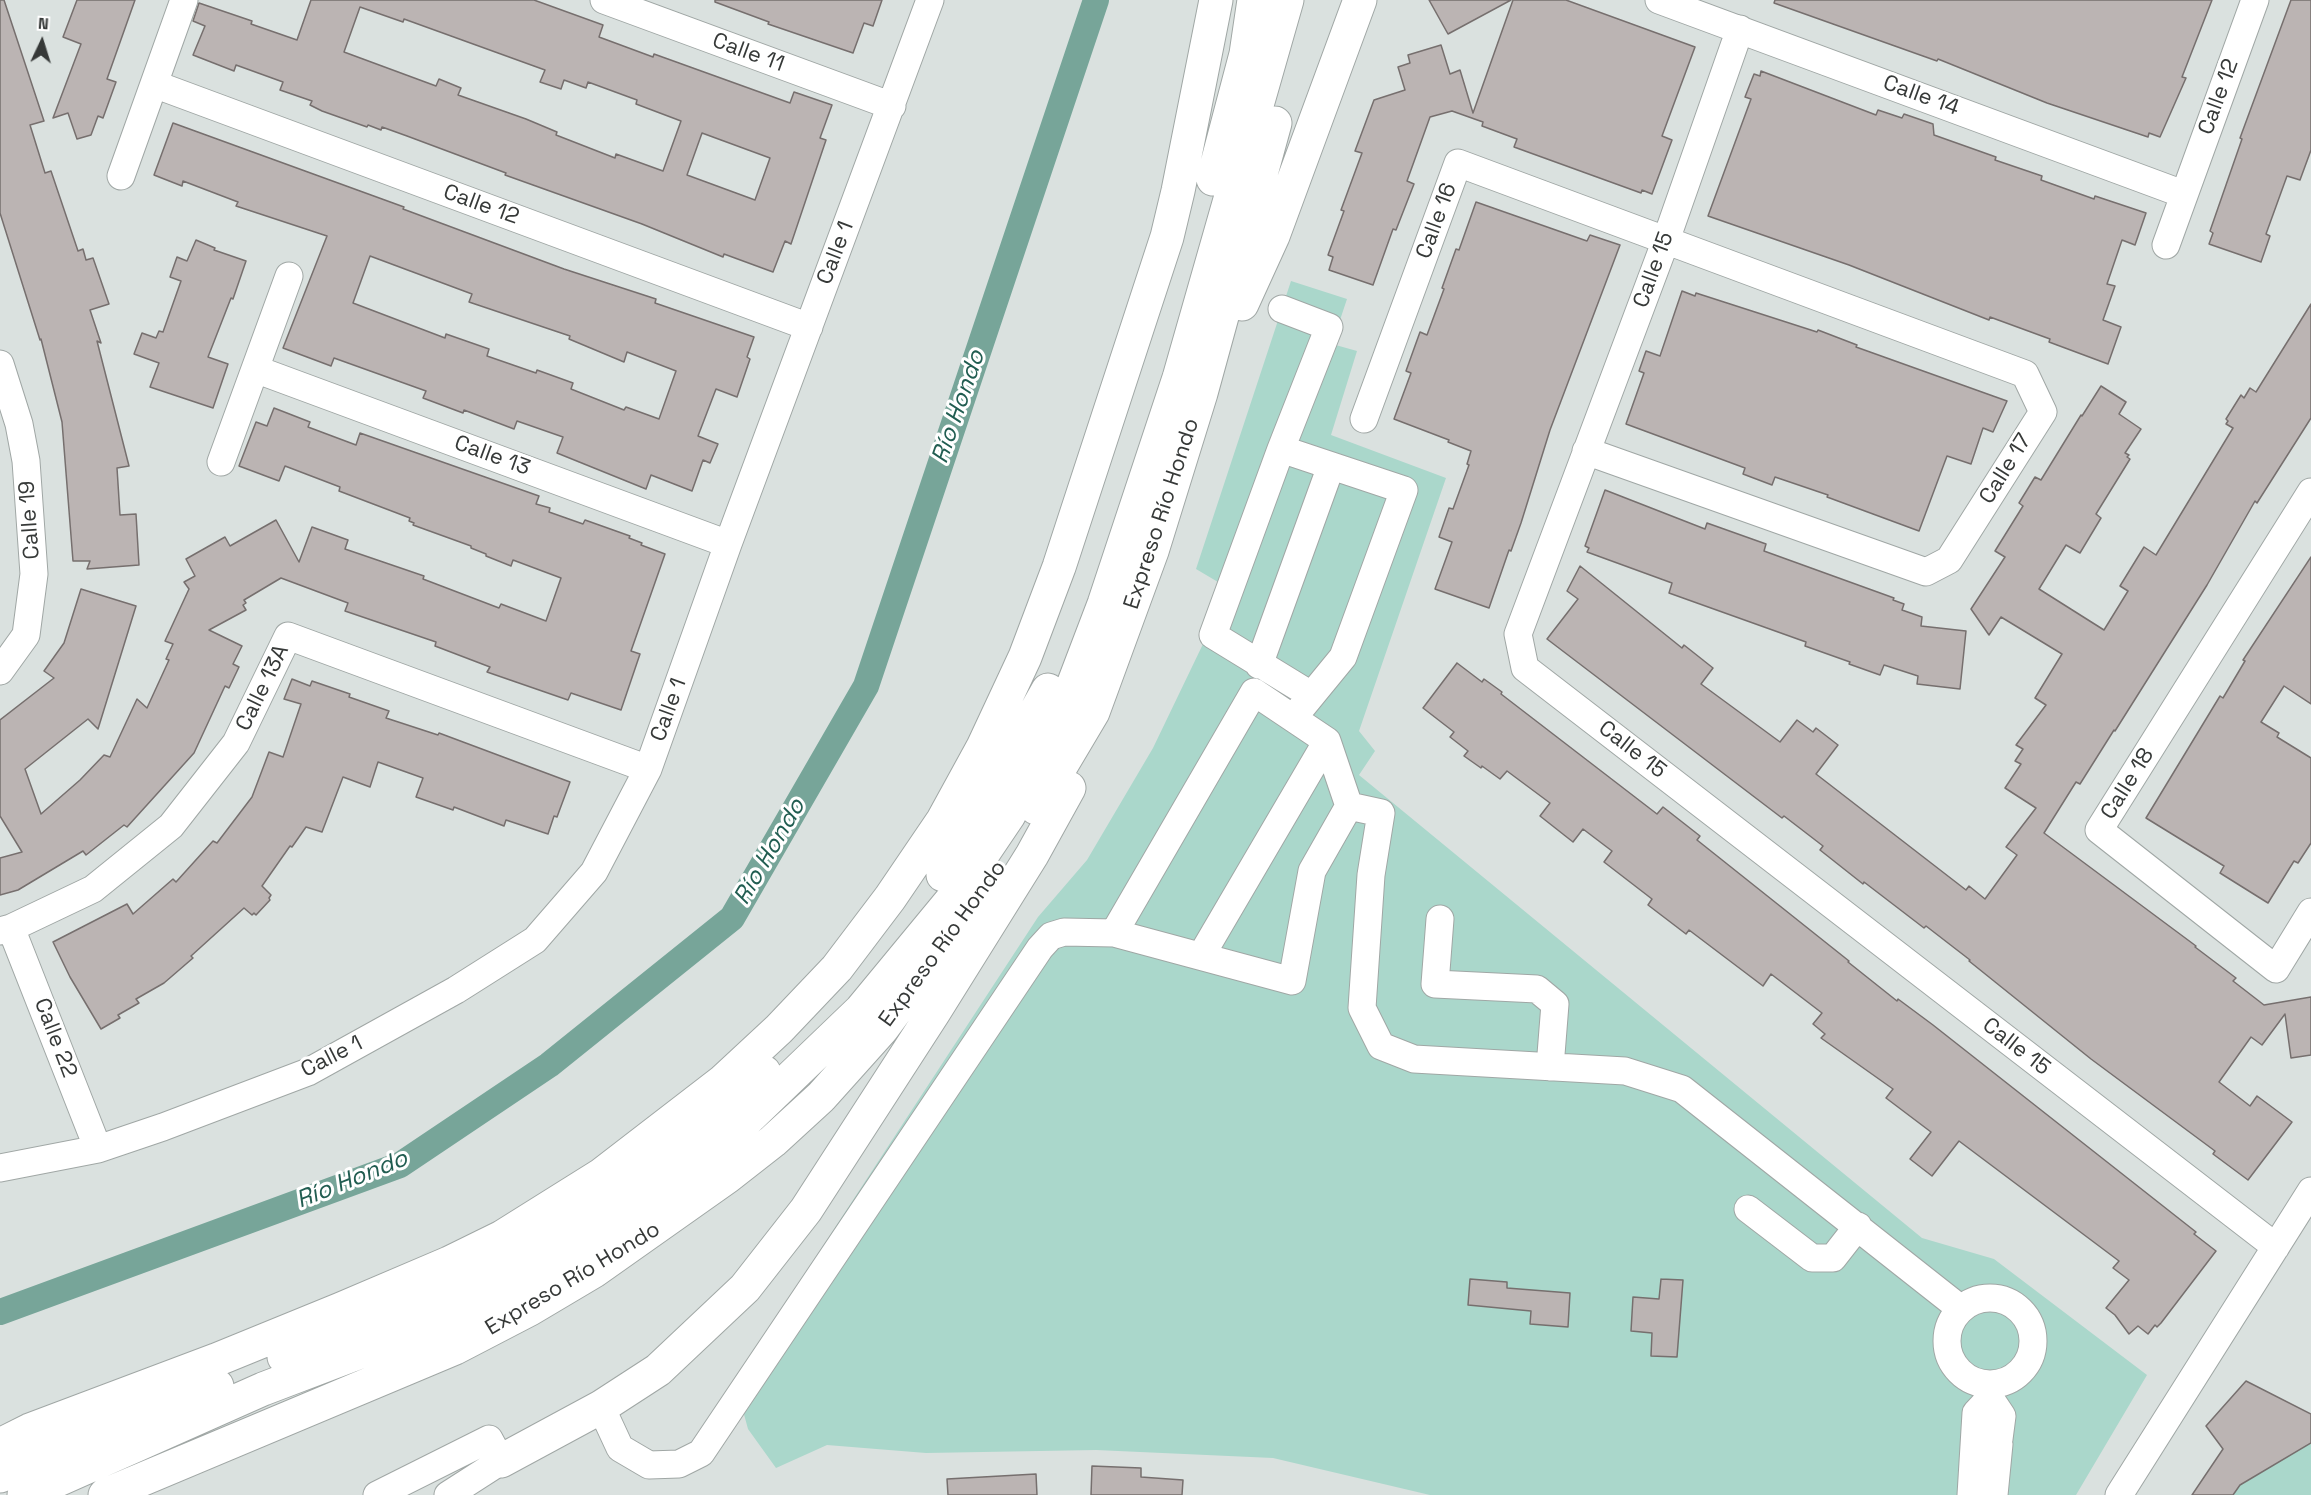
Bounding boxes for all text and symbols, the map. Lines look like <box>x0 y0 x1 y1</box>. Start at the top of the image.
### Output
north arrow <box>12 12 72 72</box>
text: N <box>37 13 49 34</box>
street label: Calle 11 <box>708 28 788 78</box>
street label: Calle 12 <box>2193 56 2245 138</box>
street label: Calle 14 <box>1879 70 1963 122</box>
street label: Calle 12 <box>440 179 522 231</box>
street label: Calle 16 <box>1411 179 1463 263</box>
street label: Calle 1 <box>812 218 860 288</box>
street label: Calle 15 <box>1628 229 1680 311</box>
water label: Río Hondo <box>926 347 992 467</box>
street label: Expreso Río Hondo <box>1119 415 1205 613</box>
street label: Calle 17 <box>1974 429 2038 509</box>
street label: Calle 13 <box>451 430 533 482</box>
street label: Calle 19 <box>14 480 46 560</box>
street label: Calle 13A <box>231 641 295 735</box>
street label: Calle 1 <box>645 675 693 745</box>
street label: Calle 15 <box>1593 715 1671 785</box>
street label: Calle 18 <box>2096 743 2160 825</box>
water label: Río Hondo <box>728 794 812 910</box>
street label: Expreso Río Hondo <box>874 856 1012 1032</box>
street label: Calle 22 <box>28 995 82 1081</box>
street label: Calle 15 <box>1977 1012 2055 1082</box>
street label: Calle 1 <box>297 1030 367 1084</box>
water label: Río Hondo <box>292 1145 412 1215</box>
street label: Expreso Río Hondo <box>481 1216 665 1342</box>

